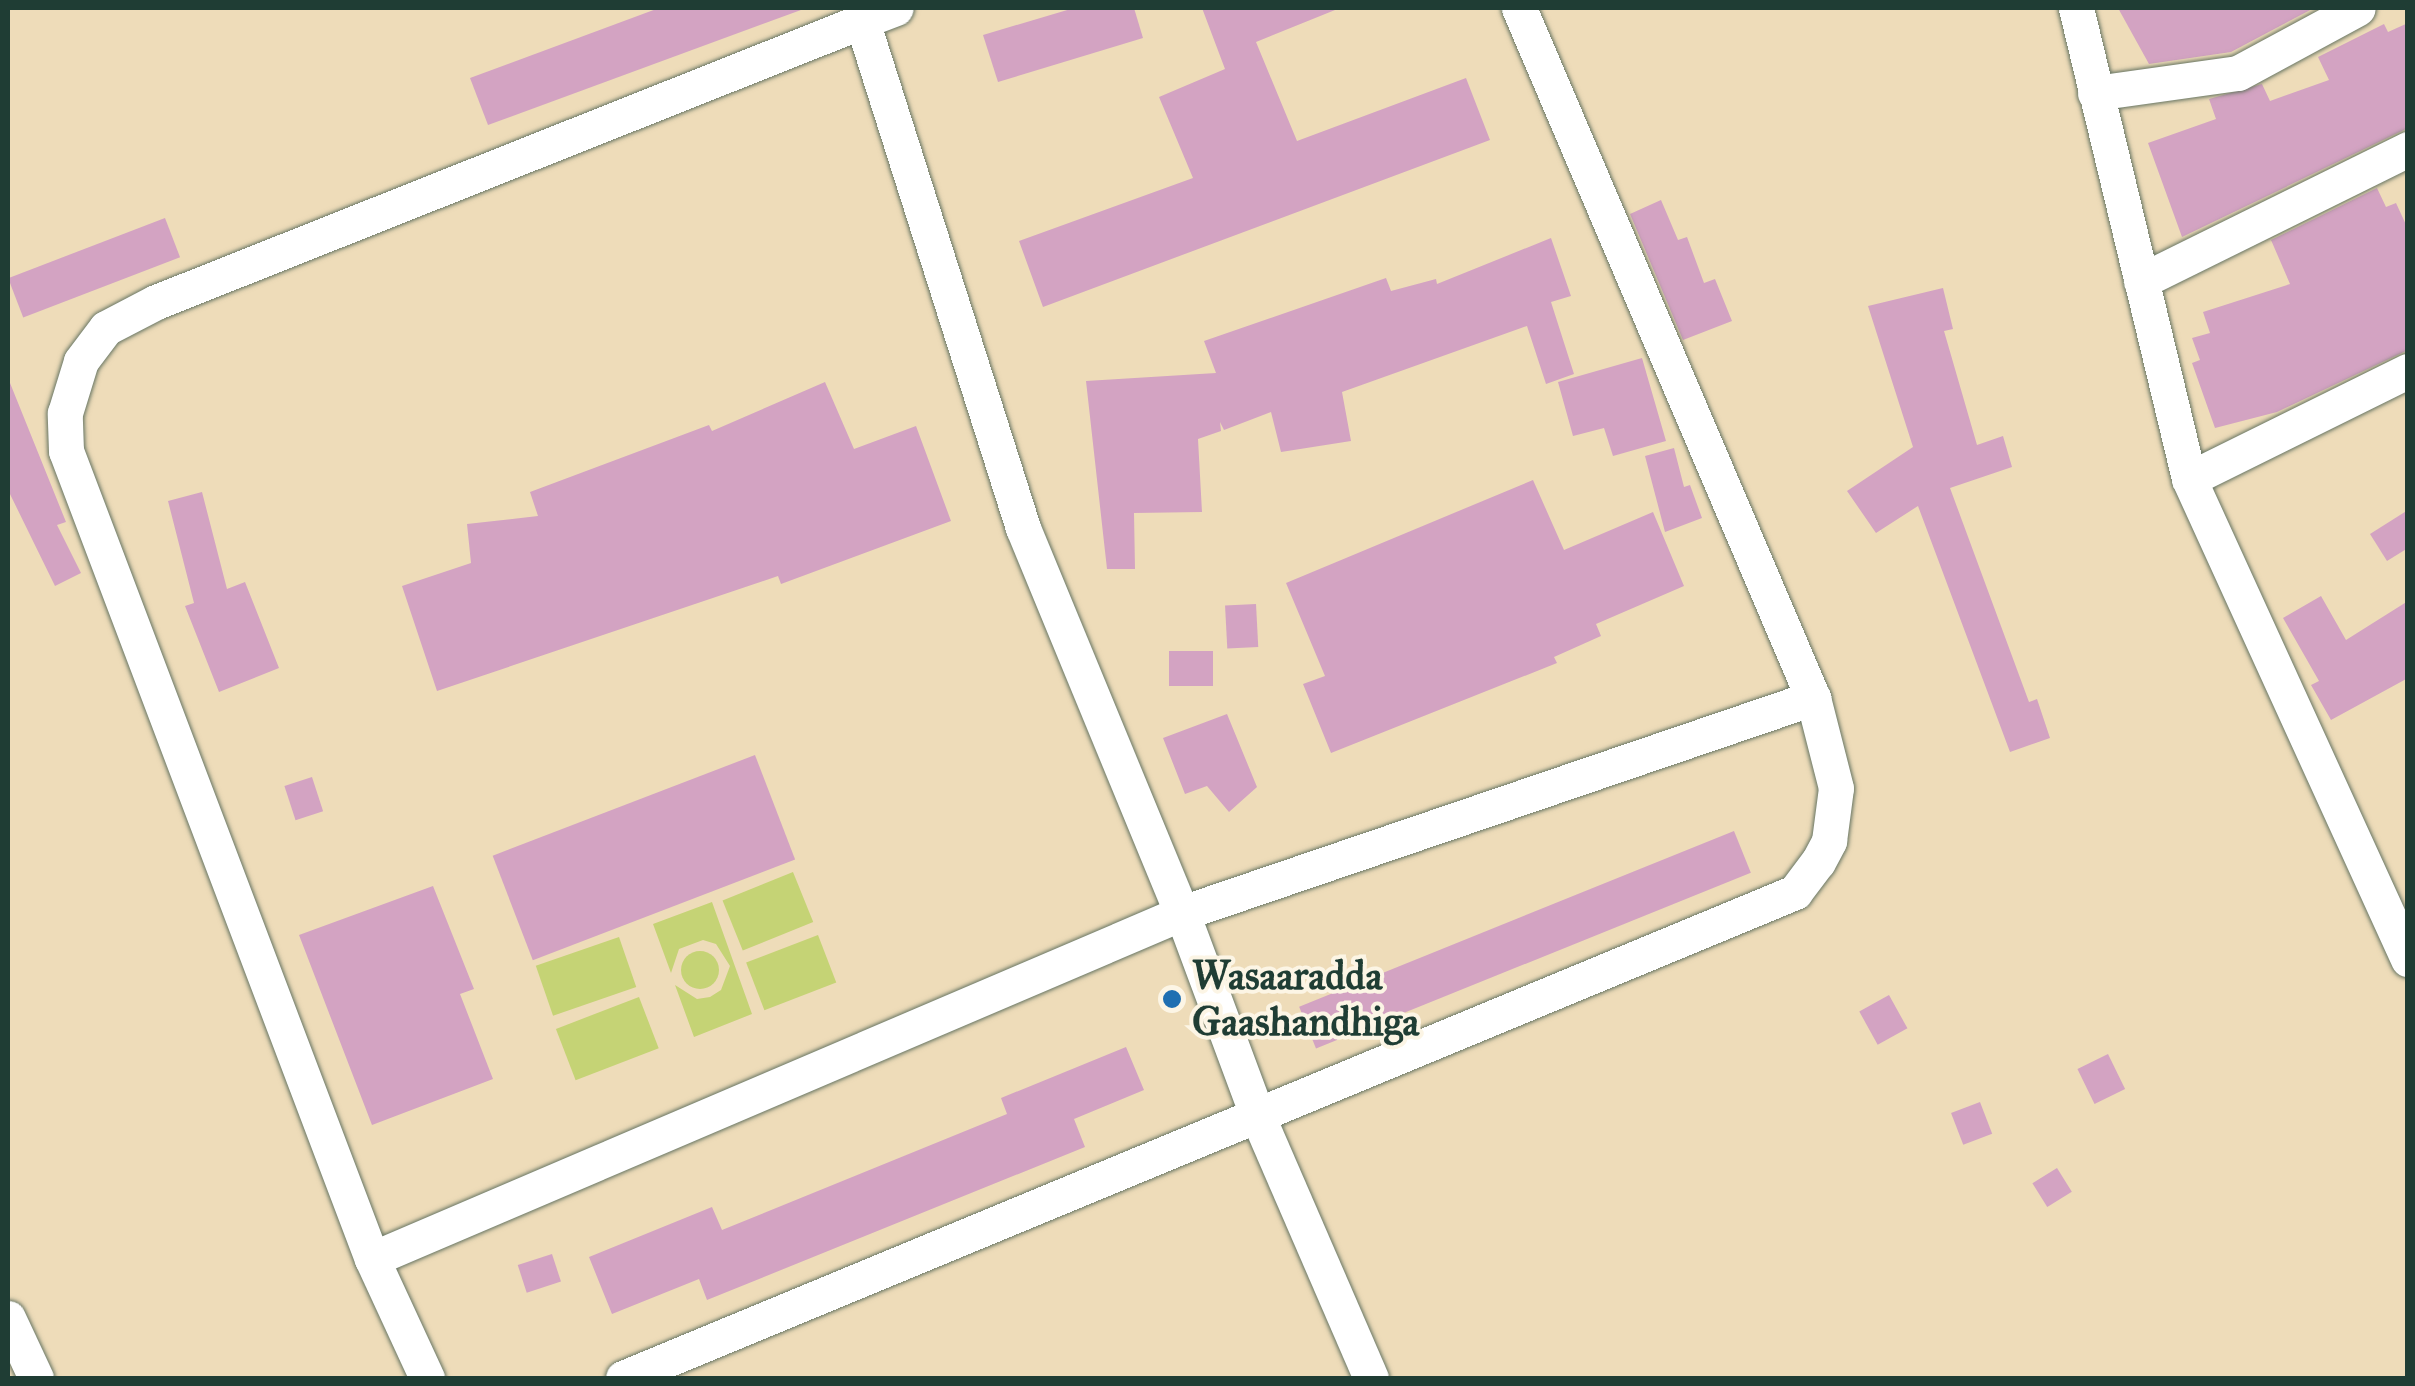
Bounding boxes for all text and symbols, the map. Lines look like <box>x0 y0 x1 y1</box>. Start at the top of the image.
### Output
place label: Wasaaradda Gaashandhiga <box>1192 952 1419 1046</box>
marker: Wasaaradda Gaashandhiga <box>1161 988 1183 1010</box>

